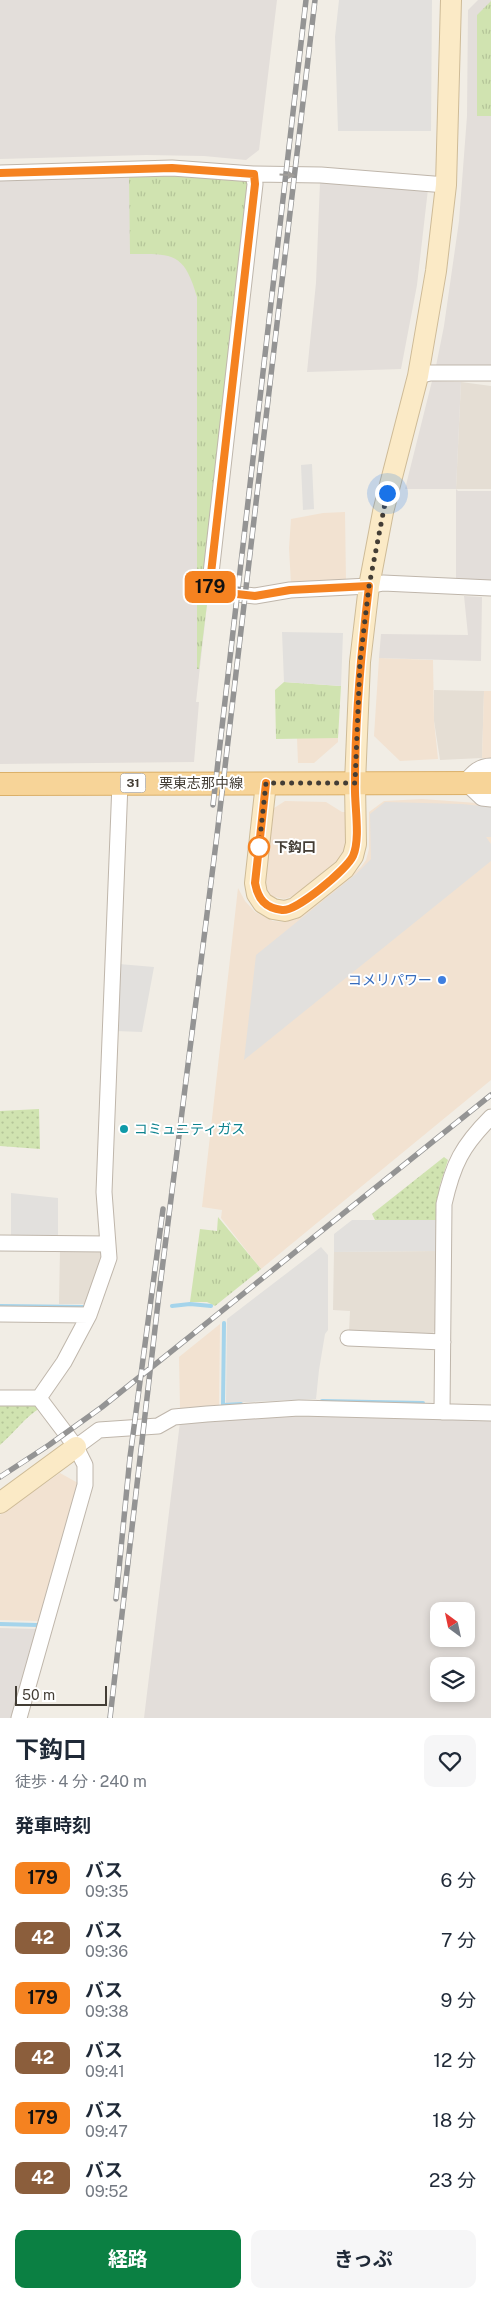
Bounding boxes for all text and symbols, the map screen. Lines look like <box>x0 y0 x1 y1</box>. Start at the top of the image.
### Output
one-way arrow <box>280 171 296 179</box>
your location <box>375 481 400 506</box>
line badge: 179 <box>181 571 239 603</box>
text: 179 <box>195 576 225 597</box>
road number: 31 <box>120 774 146 792</box>
street label: 栗東志那中線 <box>159 775 243 791</box>
marker: 下鈎口 <box>248 836 270 858</box>
place label: 下鈎口 <box>274 839 316 855</box>
place label: コメリパワー <box>348 972 432 988</box>
marker: コメリパワー <box>436 974 448 986</box>
place label: コミュニティガス <box>134 1121 245 1137</box>
marker: コミュニティガス <box>118 1123 130 1135</box>
north arrow <box>430 1602 475 1648</box>
map controls <box>430 1602 475 1702</box>
button: layers <box>430 1657 475 1702</box>
scale bar <box>15 1683 108 1706</box>
text: 50 m <box>22 1687 55 1703</box>
text: 下鈎口 <box>15 1735 87 1763</box>
button: heart <box>424 1735 476 1787</box>
text: 徒歩 · 4 分 · 240 m <box>15 1772 147 1791</box>
text: 発車時刻 <box>15 1814 91 1836</box>
text: バス <box>85 1859 123 1881</box>
text: 179 <box>27 1867 58 1888</box>
text: 6 分 <box>441 1869 476 1891</box>
text: 09:35 <box>85 1882 129 1901</box>
text: バス <box>85 1919 123 1941</box>
text: 42 <box>31 1927 54 1948</box>
text: 7 分 <box>441 1929 476 1951</box>
text: 09:36 <box>85 1942 128 1961</box>
text: バス <box>85 1979 123 2001</box>
text: 179 <box>27 1987 58 2008</box>
text: 9 分 <box>441 1989 476 2011</box>
text: 09:38 <box>85 2002 129 2021</box>
text: バス <box>85 2039 123 2061</box>
text: 42 <box>31 2047 54 2068</box>
text: 12 分 <box>433 2049 476 2071</box>
text: 09:41 <box>85 2062 125 2081</box>
text: バス <box>85 2099 123 2121</box>
text: 179 <box>27 2107 58 2128</box>
text: 18 分 <box>432 2109 476 2131</box>
text: 09:47 <box>85 2122 128 2141</box>
text: バス <box>85 2159 123 2181</box>
text: 42 <box>31 2167 54 2188</box>
text: 23 分 <box>429 2169 476 2191</box>
text: 09:52 <box>85 2182 128 2201</box>
button: 経路 <box>15 2230 241 2288</box>
button: きっぷ <box>251 2230 476 2288</box>

